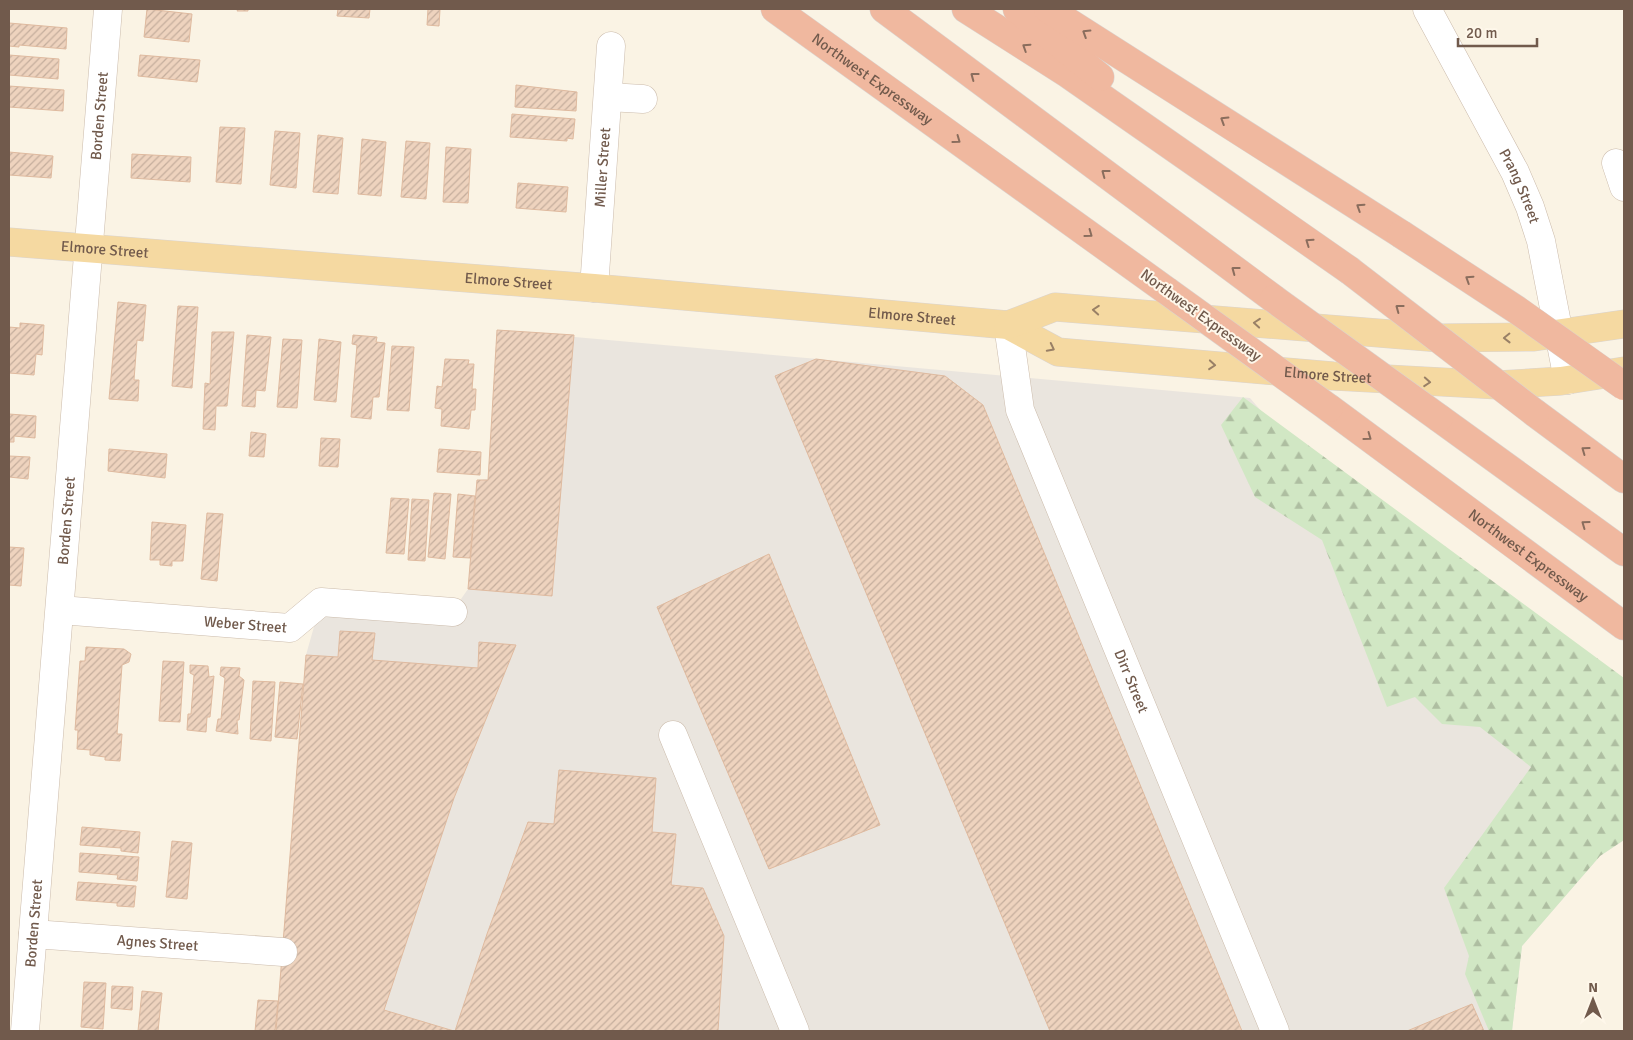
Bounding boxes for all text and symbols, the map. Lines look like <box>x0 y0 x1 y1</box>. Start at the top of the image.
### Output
scale bar <box>1458 15 1537 47</box>
text: 20 m <box>1466 24 1497 42</box>
street label: Northwest Expressway <box>808 30 936 129</box>
one-way arrow <box>1082 30 1092 39</box>
one-way arrow <box>1022 44 1031 53</box>
street label: Borden Street <box>87 71 112 161</box>
one-way arrow <box>970 73 980 82</box>
one-way arrow <box>1220 116 1229 126</box>
street label: Miller Street <box>591 127 614 208</box>
one-way arrow <box>951 134 961 143</box>
street label: Prang Street <box>1495 146 1544 226</box>
one-way arrow <box>1102 170 1111 178</box>
one-way arrow <box>1357 204 1366 214</box>
one-way arrow <box>1083 229 1092 237</box>
street label: Elmore Street <box>60 237 149 262</box>
one-way arrow <box>1305 239 1315 248</box>
street label: Northwest Expressway <box>1137 265 1265 365</box>
one-way arrow <box>1232 267 1241 275</box>
street label: Elmore Street <box>464 269 553 294</box>
one-way arrow <box>1466 276 1475 285</box>
street label: Elmore Street <box>867 304 956 329</box>
one-way arrow <box>1091 304 1099 315</box>
one-way arrow <box>1396 306 1405 314</box>
one-way arrow <box>1253 318 1261 329</box>
one-way arrow <box>1502 333 1510 344</box>
one-way arrow <box>1046 342 1055 352</box>
one-way arrow <box>1209 359 1217 370</box>
street label: Elmore Street <box>1283 363 1372 387</box>
one-way arrow <box>1423 376 1431 387</box>
one-way arrow <box>1362 431 1372 440</box>
one-way arrow <box>1581 447 1591 456</box>
street label: Borden Street <box>54 476 79 565</box>
street label: Northwest Expressway <box>1465 505 1592 606</box>
one-way arrow <box>1581 521 1591 530</box>
street label: Weber Street <box>203 612 288 637</box>
street label: Dirr Street <box>1110 647 1152 716</box>
street label: Borden Street <box>21 879 46 968</box>
street label: Agnes Street <box>116 931 199 955</box>
north arrow <box>1568 975 1618 1025</box>
text: N <box>1588 979 1598 996</box>

